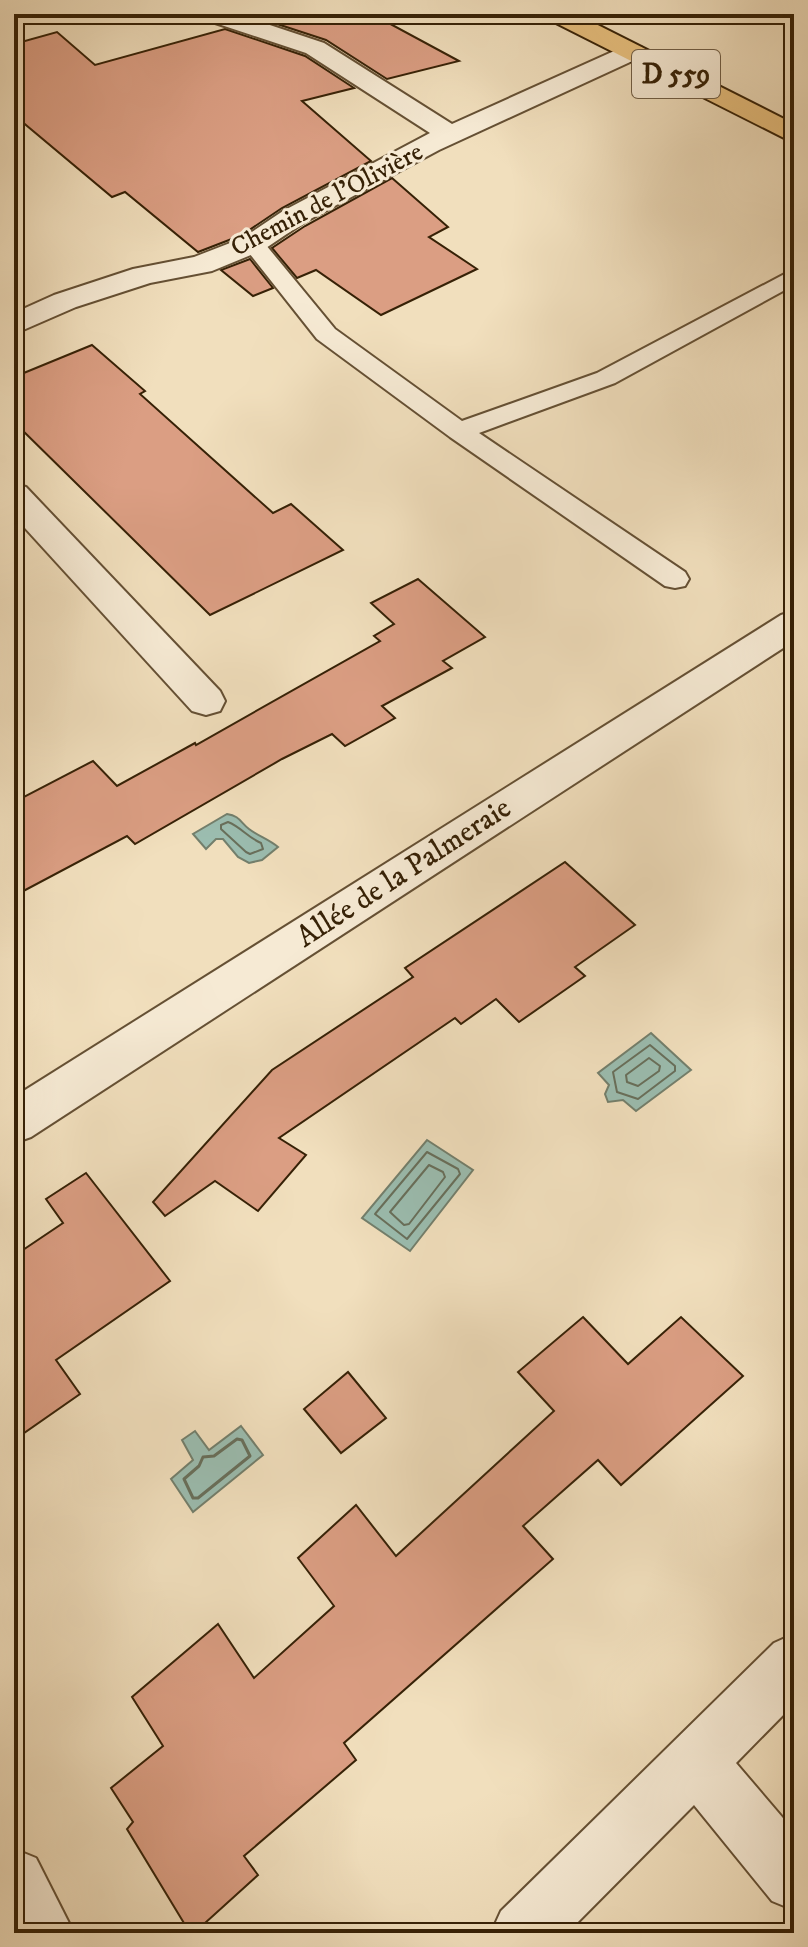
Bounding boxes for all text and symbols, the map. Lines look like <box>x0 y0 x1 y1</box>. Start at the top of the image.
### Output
road number: D 559 <box>632 50 720 98</box>
street label: Chemin de l'Olivière <box>225 135 429 265</box>
street label: Allée de la Palmeraie <box>290 790 518 956</box>

